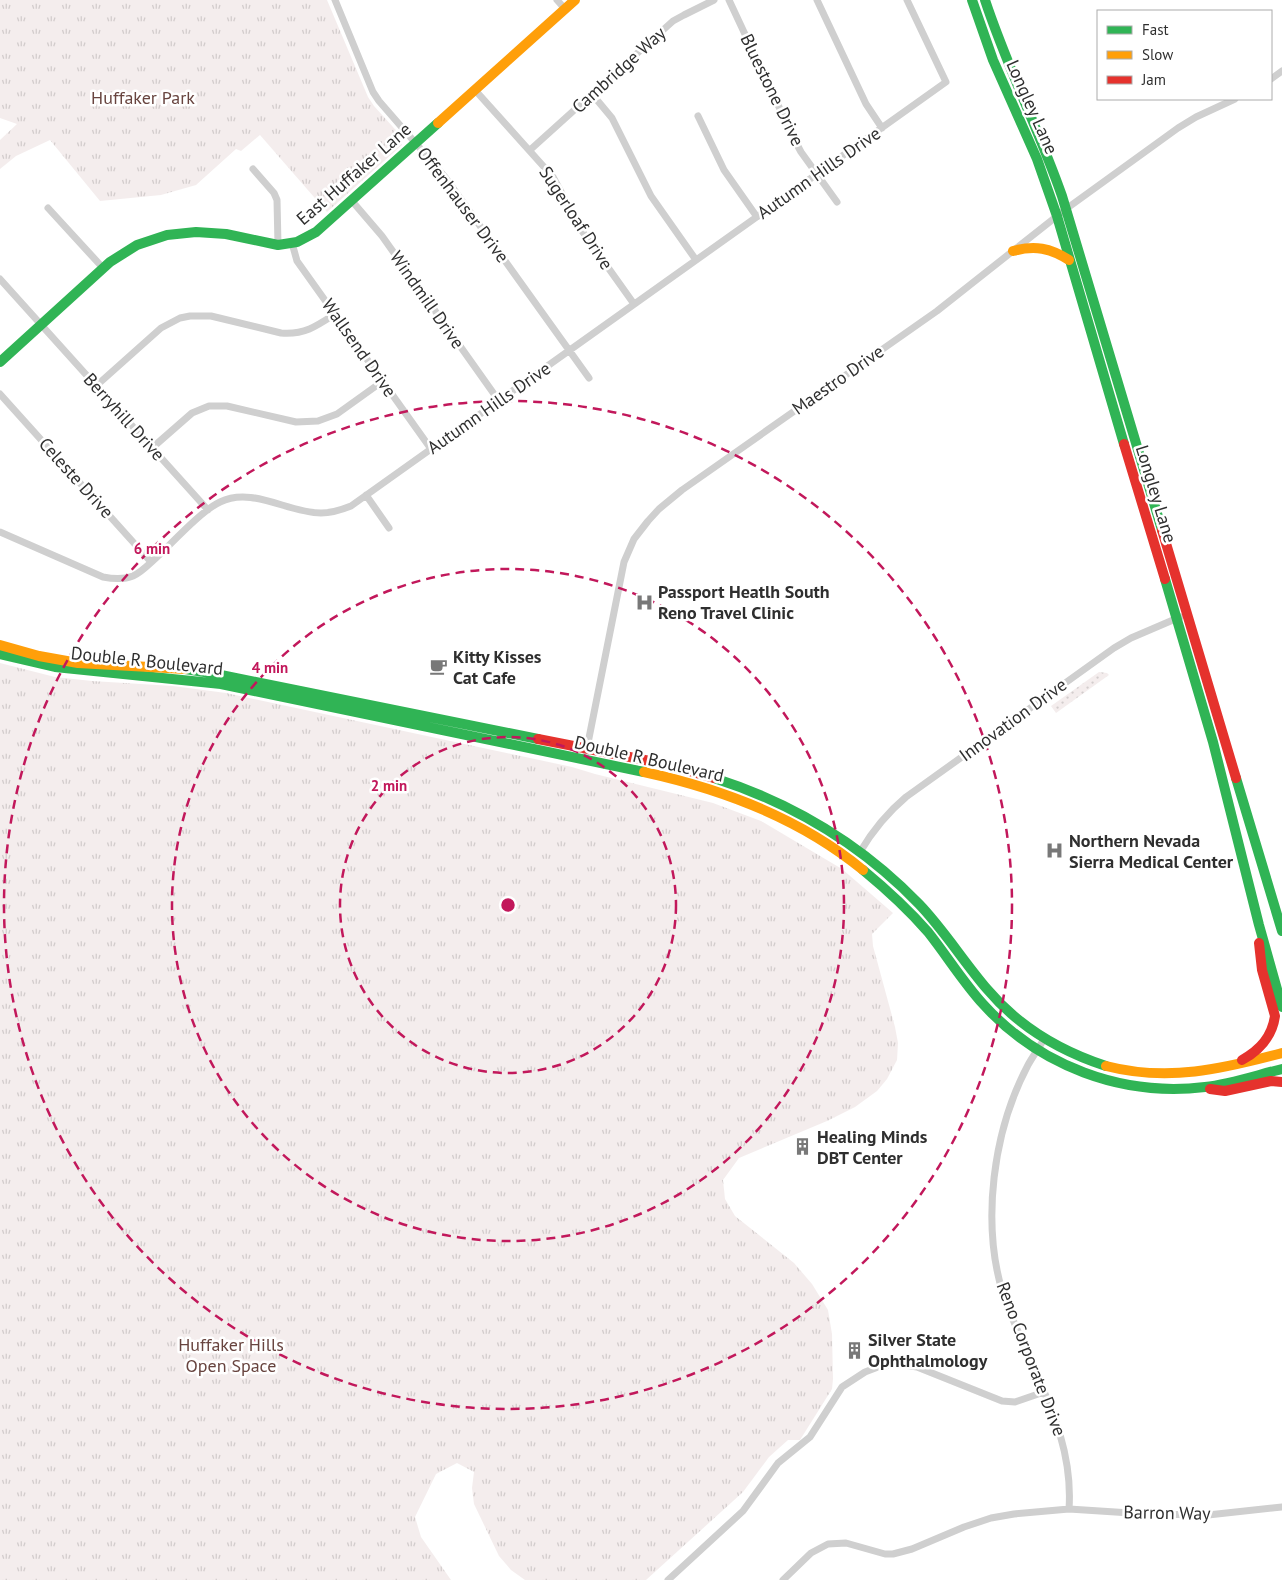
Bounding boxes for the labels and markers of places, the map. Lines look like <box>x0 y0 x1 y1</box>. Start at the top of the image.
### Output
place label: Passport Heatlh South Reno Travel Clinic <box>658 580 830 624</box>
hospital icon: Passport Heatlh South Reno Travel Clinic <box>634 592 654 612</box>
place label: Kitty Kisses Cat Cafe <box>453 645 542 689</box>
cafe icon: Kitty Kisses Cat Cafe <box>429 657 449 677</box>
place label: Northern Nevada Sierra Medical Center <box>1069 829 1234 873</box>
hospital icon: Northern Nevada Sierra Medical Center <box>1045 841 1065 861</box>
centre of rings <box>499 896 517 914</box>
place label: Healing Minds DBT Center <box>817 1125 928 1169</box>
building icon: Healing Minds DBT Center <box>793 1137 813 1157</box>
place label: Silver State Ophthalmology <box>868 1328 988 1372</box>
building icon: Silver State Ophthalmology <box>844 1340 864 1360</box>

